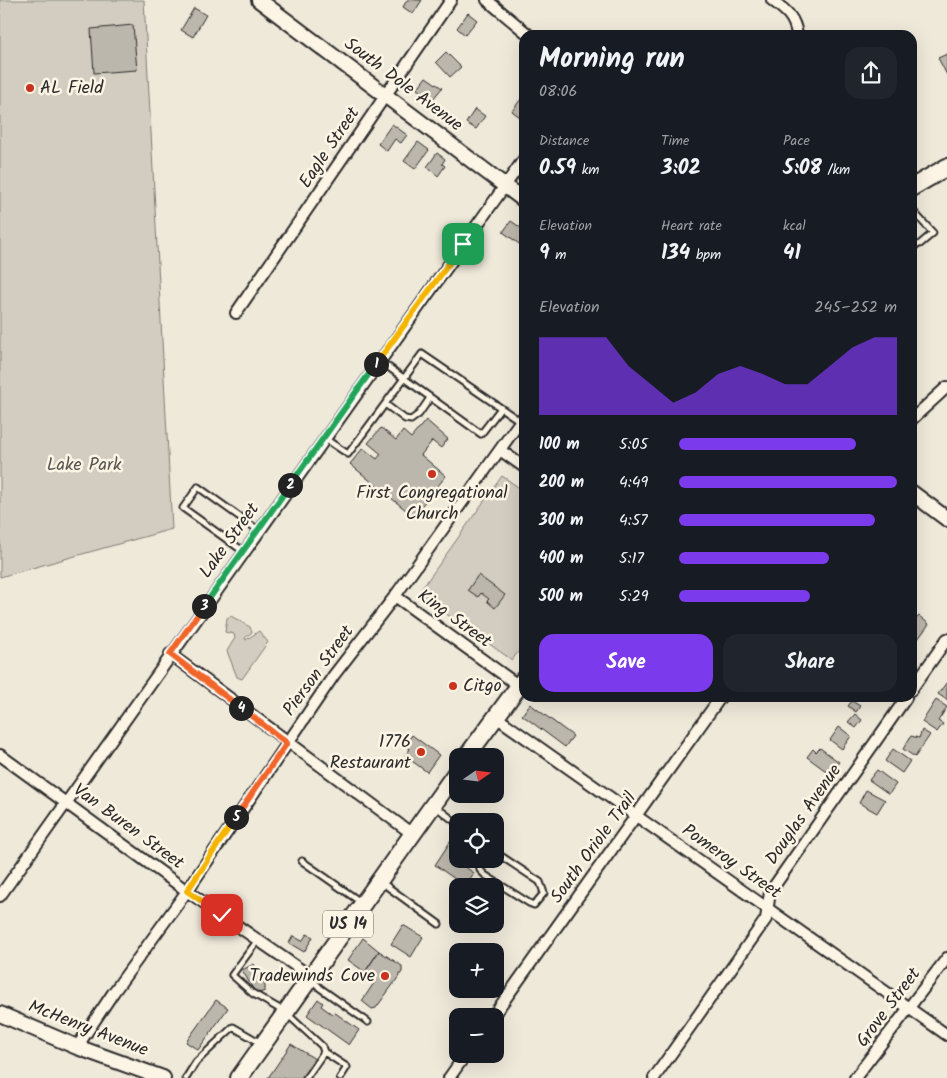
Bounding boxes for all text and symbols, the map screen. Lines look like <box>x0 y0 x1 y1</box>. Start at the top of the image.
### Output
street label: South Dole Avenue <box>337 30 469 140</box>
text: Morning run <box>539 37 685 82</box>
button: share <box>845 47 897 99</box>
place label: AL Field <box>40 74 104 103</box>
text: 08:06 <box>539 79 577 104</box>
marker: AL Field <box>24 82 36 94</box>
street label: Eagle Street <box>292 101 369 195</box>
text: Distance <box>539 130 589 152</box>
text: Time <box>661 130 689 152</box>
text: Pace <box>783 130 810 152</box>
text: 0.59 <box>539 152 576 185</box>
text: 3:02 <box>661 152 701 185</box>
text: 5:08 <box>783 152 822 185</box>
text: km <box>576 159 599 181</box>
text: /km <box>822 159 850 181</box>
text: Elevation <box>539 215 592 237</box>
text: Heart rate <box>661 215 722 237</box>
text: kcal <box>783 215 806 237</box>
pin <box>442 223 484 265</box>
icon: arrive <box>449 230 477 258</box>
text: 9 <box>539 237 550 270</box>
text: 134 <box>661 237 690 270</box>
text: 41 <box>783 237 801 270</box>
text: m <box>550 244 566 266</box>
text: bpm <box>690 244 721 266</box>
text: Elevation <box>539 295 600 320</box>
text: 245–252 m <box>814 295 897 320</box>
pin: 1 <box>364 352 388 376</box>
text: 1 <box>374 353 379 375</box>
text: 100 m <box>539 432 580 457</box>
text: 5:05 <box>619 432 648 457</box>
park label: Lake Park <box>47 451 122 480</box>
marker: First Congregational Church <box>426 468 438 480</box>
text: 200 m <box>539 470 584 495</box>
text: 4:49 <box>619 470 648 495</box>
pin: 2 <box>278 472 302 498</box>
text: 2 <box>286 474 295 496</box>
place label: First Congregational Church <box>356 479 508 529</box>
street label: Lake Street <box>192 496 268 585</box>
text: 300 m <box>539 508 583 533</box>
text: 4:57 <box>619 508 648 533</box>
text: 400 m <box>539 546 583 571</box>
text: 5:17 <box>619 546 644 571</box>
street label: King Street <box>411 582 498 657</box>
text: 500 m <box>539 584 583 609</box>
text: 5:29 <box>619 584 649 609</box>
pin: 3 <box>192 594 216 618</box>
text: 3 <box>201 595 208 617</box>
street label: Pierson Street <box>276 619 363 723</box>
button: Save <box>539 634 713 692</box>
button: Share <box>723 634 897 692</box>
place label: Citgo <box>463 672 502 701</box>
marker: Citgo <box>447 680 459 692</box>
pin: 4 <box>228 696 254 720</box>
text: 4 <box>238 697 245 719</box>
place label: 1776 Restaurant <box>330 728 412 778</box>
marker: 1776 Restaurant <box>415 746 427 758</box>
north arrow <box>449 748 504 802</box>
map controls <box>449 748 504 1063</box>
street label: Douglas Avenue <box>758 758 850 872</box>
street label: Van Buren Street <box>66 777 191 878</box>
street label: South Oriole Trail <box>543 786 645 910</box>
pin: 5 <box>224 804 248 830</box>
text: 5 <box>233 806 240 828</box>
button: locate <box>449 813 504 868</box>
street label: Pomeroy Street <box>675 817 788 908</box>
button: layers <box>449 878 504 933</box>
pin <box>201 894 243 936</box>
icon: check <box>208 901 236 929</box>
road number: US 14 <box>323 911 373 938</box>
button: + <box>449 943 504 998</box>
street label: Grove Street <box>849 961 929 1054</box>
place label: Tradewinds Cove <box>249 962 375 991</box>
marker: Tradewinds Cove <box>379 970 391 982</box>
street label: McHenry Avenue <box>24 993 152 1065</box>
button: − <box>449 1008 504 1063</box>

